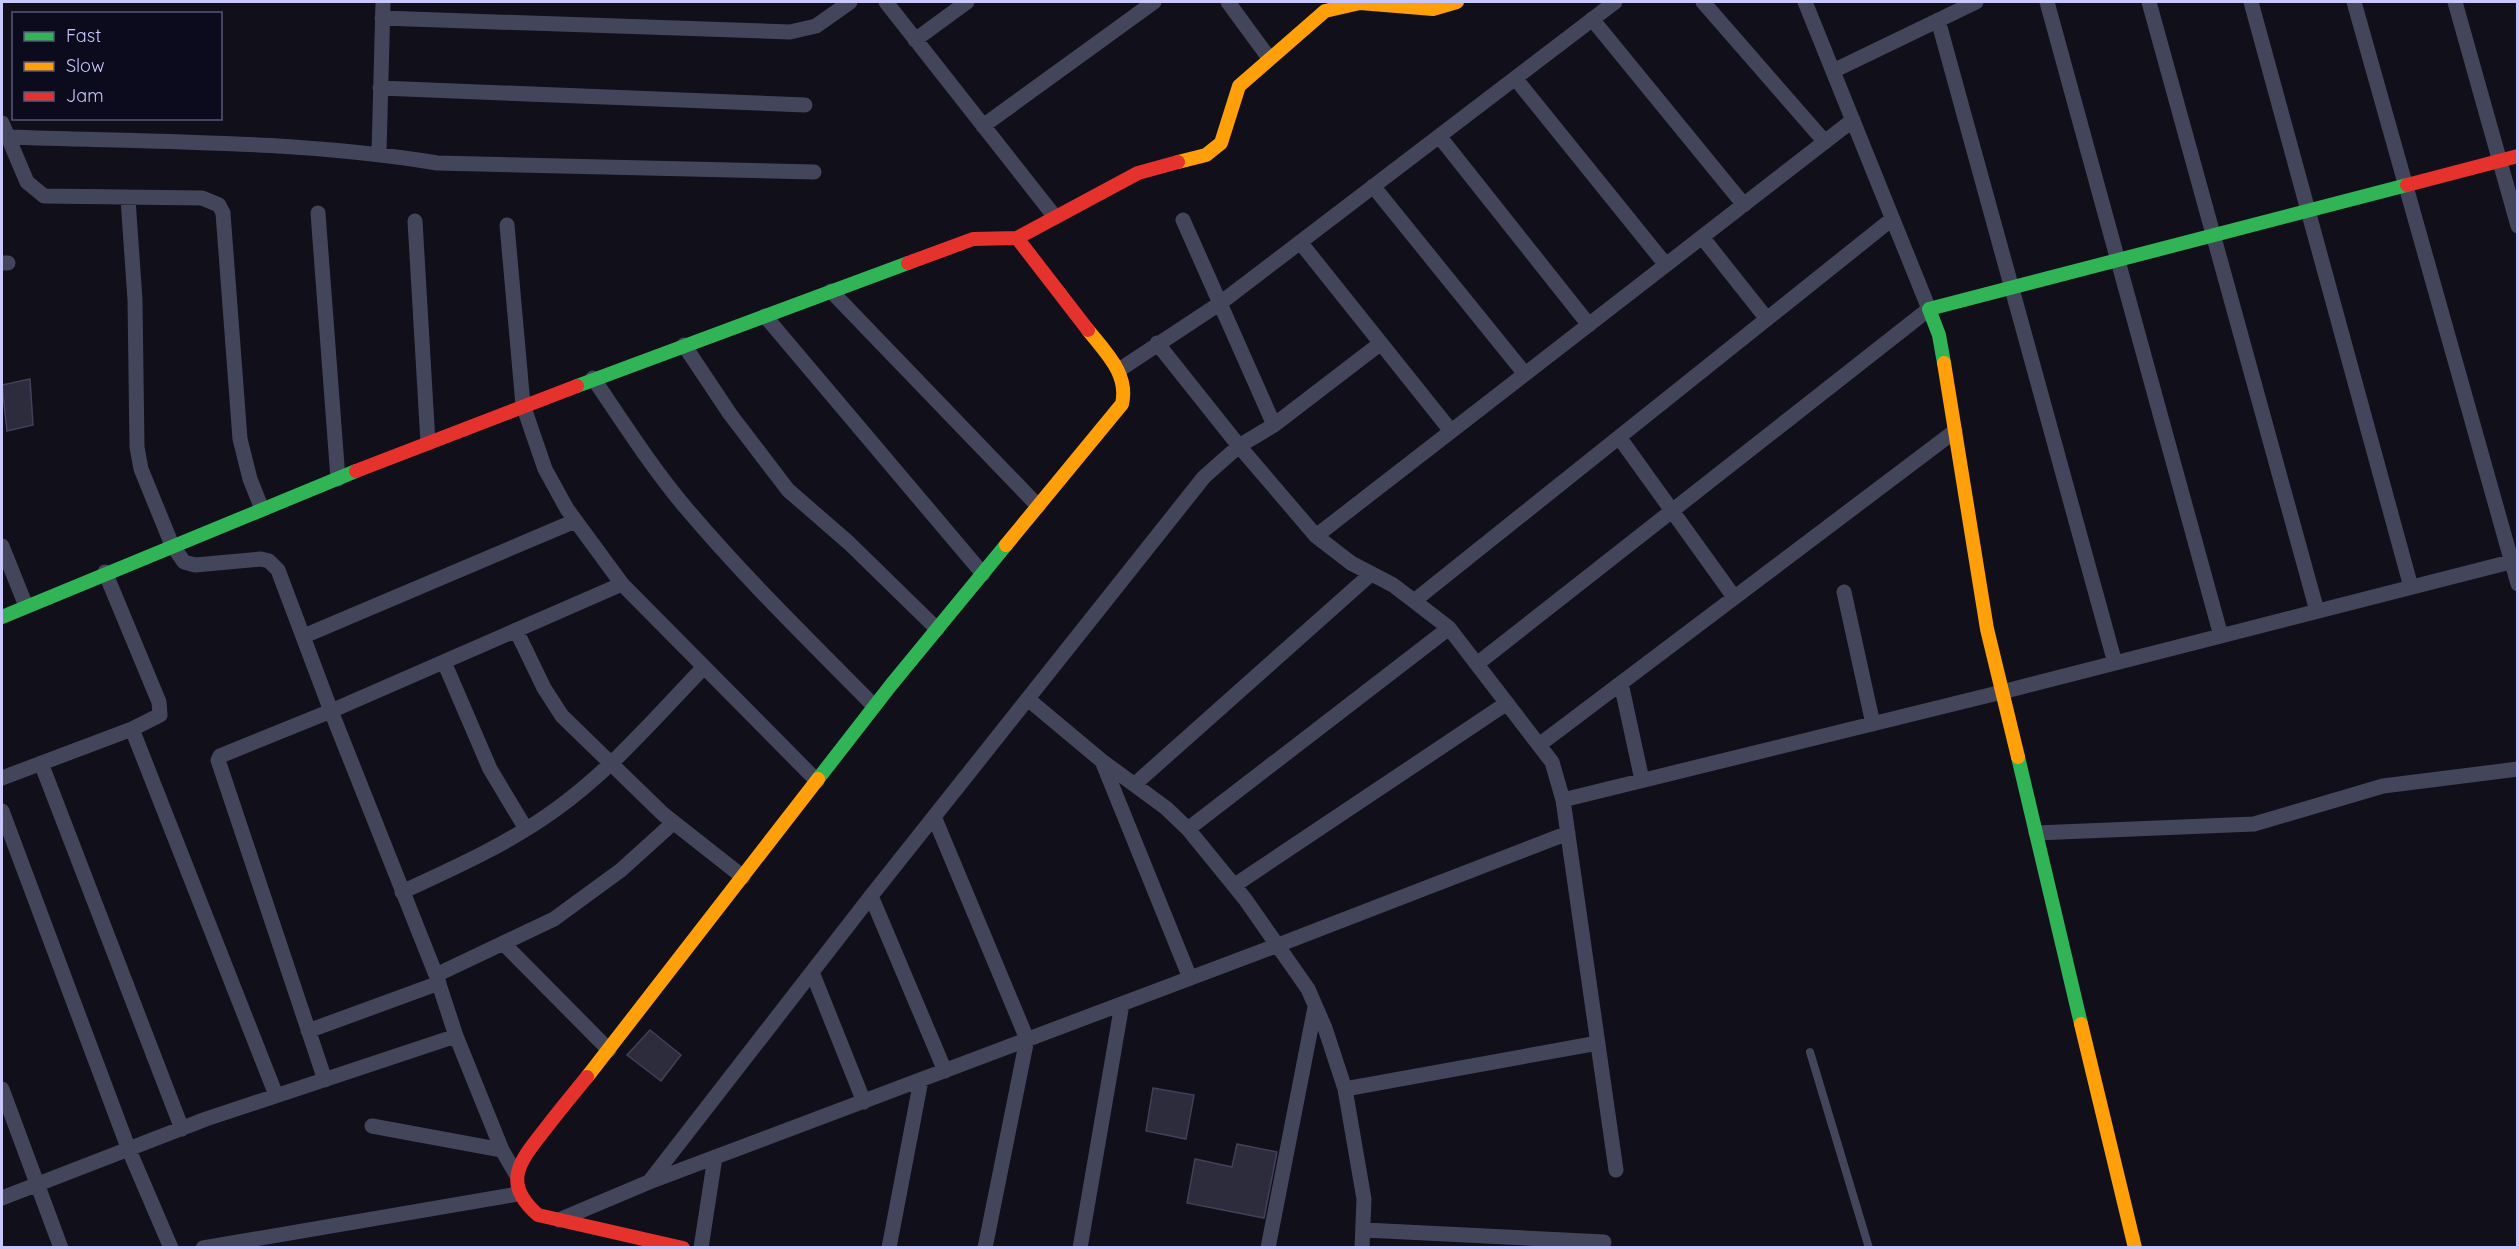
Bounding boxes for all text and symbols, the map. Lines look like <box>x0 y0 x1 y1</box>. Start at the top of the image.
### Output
legend <box>12 12 222 120</box>
text: Fast <box>66 24 101 47</box>
text: Slow <box>66 54 104 77</box>
text: Jam <box>66 84 104 107</box>

